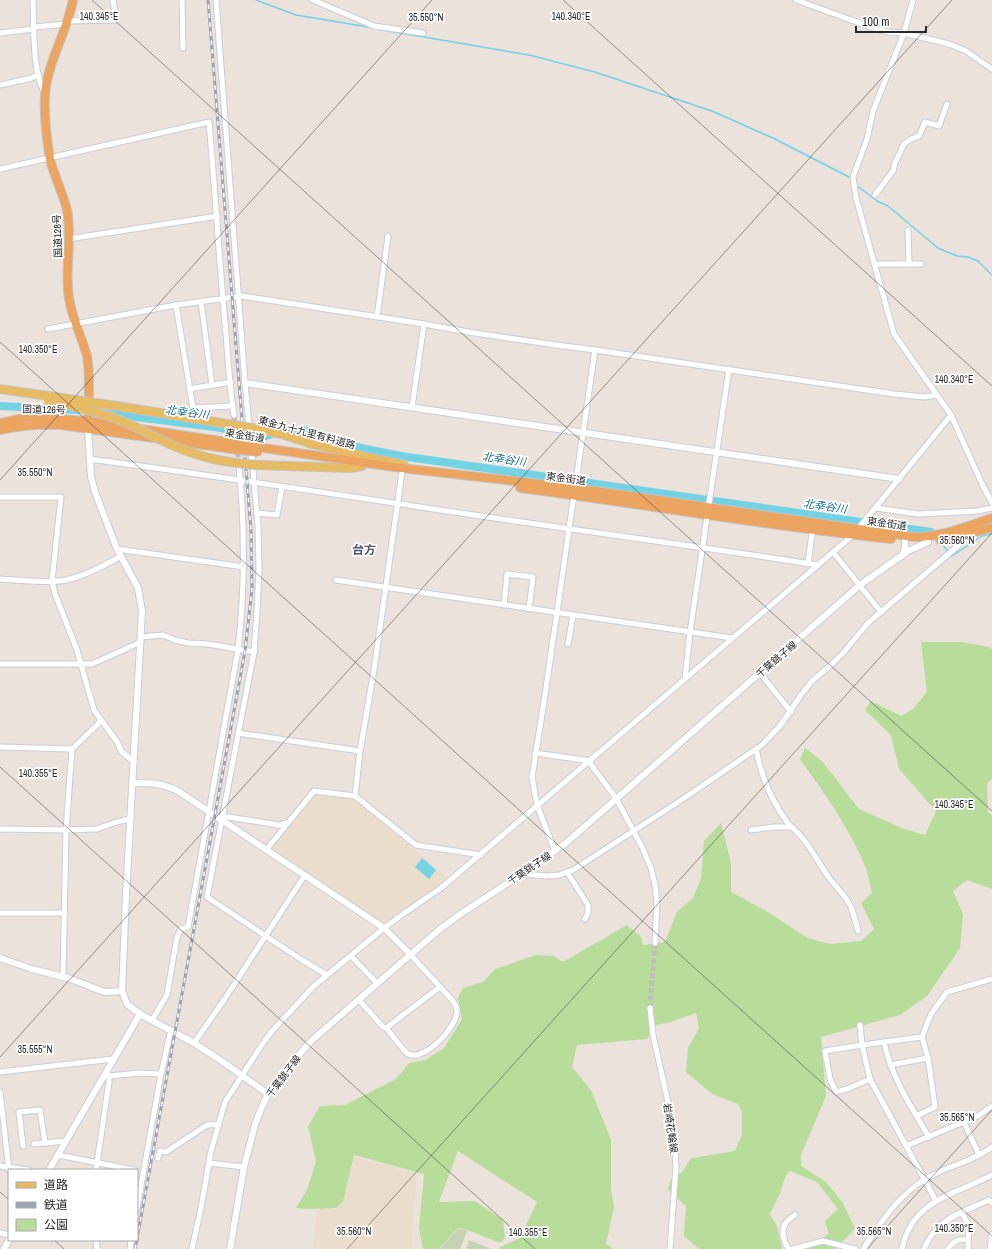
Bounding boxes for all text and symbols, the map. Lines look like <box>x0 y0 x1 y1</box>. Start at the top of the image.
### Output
scale bar <box>856 8 926 34</box>
text: 140.345°E <box>79 10 119 23</box>
text: 140.340°E <box>551 10 591 23</box>
text: 35.550°N <box>409 11 444 24</box>
text: 100 m <box>862 14 889 30</box>
street label: 国道128号 <box>50 214 65 258</box>
text: 140.350°E <box>18 343 58 356</box>
text: 140.340°E <box>934 373 974 386</box>
water label: 北幸谷川 <box>164 402 211 422</box>
street label: 国道126号 <box>22 403 66 416</box>
street label: 東金九十九里有料道路 <box>257 413 357 452</box>
street label: 東金街道 <box>224 426 266 445</box>
water label: 北幸谷川 <box>481 449 528 469</box>
text: 35.550°N <box>18 466 53 479</box>
street label: 東金街道 <box>545 470 587 487</box>
water label: 北幸谷川 <box>802 496 849 516</box>
street label: 東金街道 <box>866 514 908 533</box>
text: 35.560°N <box>940 534 975 547</box>
district label: 台方 <box>352 542 376 558</box>
street label: 千葉銚子線 <box>753 638 799 681</box>
text: 140.355°E <box>18 767 58 780</box>
text: 140.345°E <box>934 798 974 811</box>
street label: 千葉銚子線 <box>505 849 554 888</box>
text: 35.555°N <box>18 1043 53 1056</box>
street label: 千葉銚子線 <box>263 1052 304 1100</box>
street label: 岩崎花輪線 <box>661 1102 680 1154</box>
text: 35.565°N <box>940 1111 975 1124</box>
legend <box>8 1169 138 1241</box>
text: 道路 <box>44 1177 68 1193</box>
text: 鉄道 <box>44 1197 68 1213</box>
text: 公園 <box>44 1217 68 1233</box>
text: 140.350°E <box>934 1222 974 1235</box>
text: 35.560°N <box>337 1225 372 1238</box>
text: 35.565°N <box>857 1225 892 1238</box>
text: 140.355°E <box>508 1226 548 1239</box>

